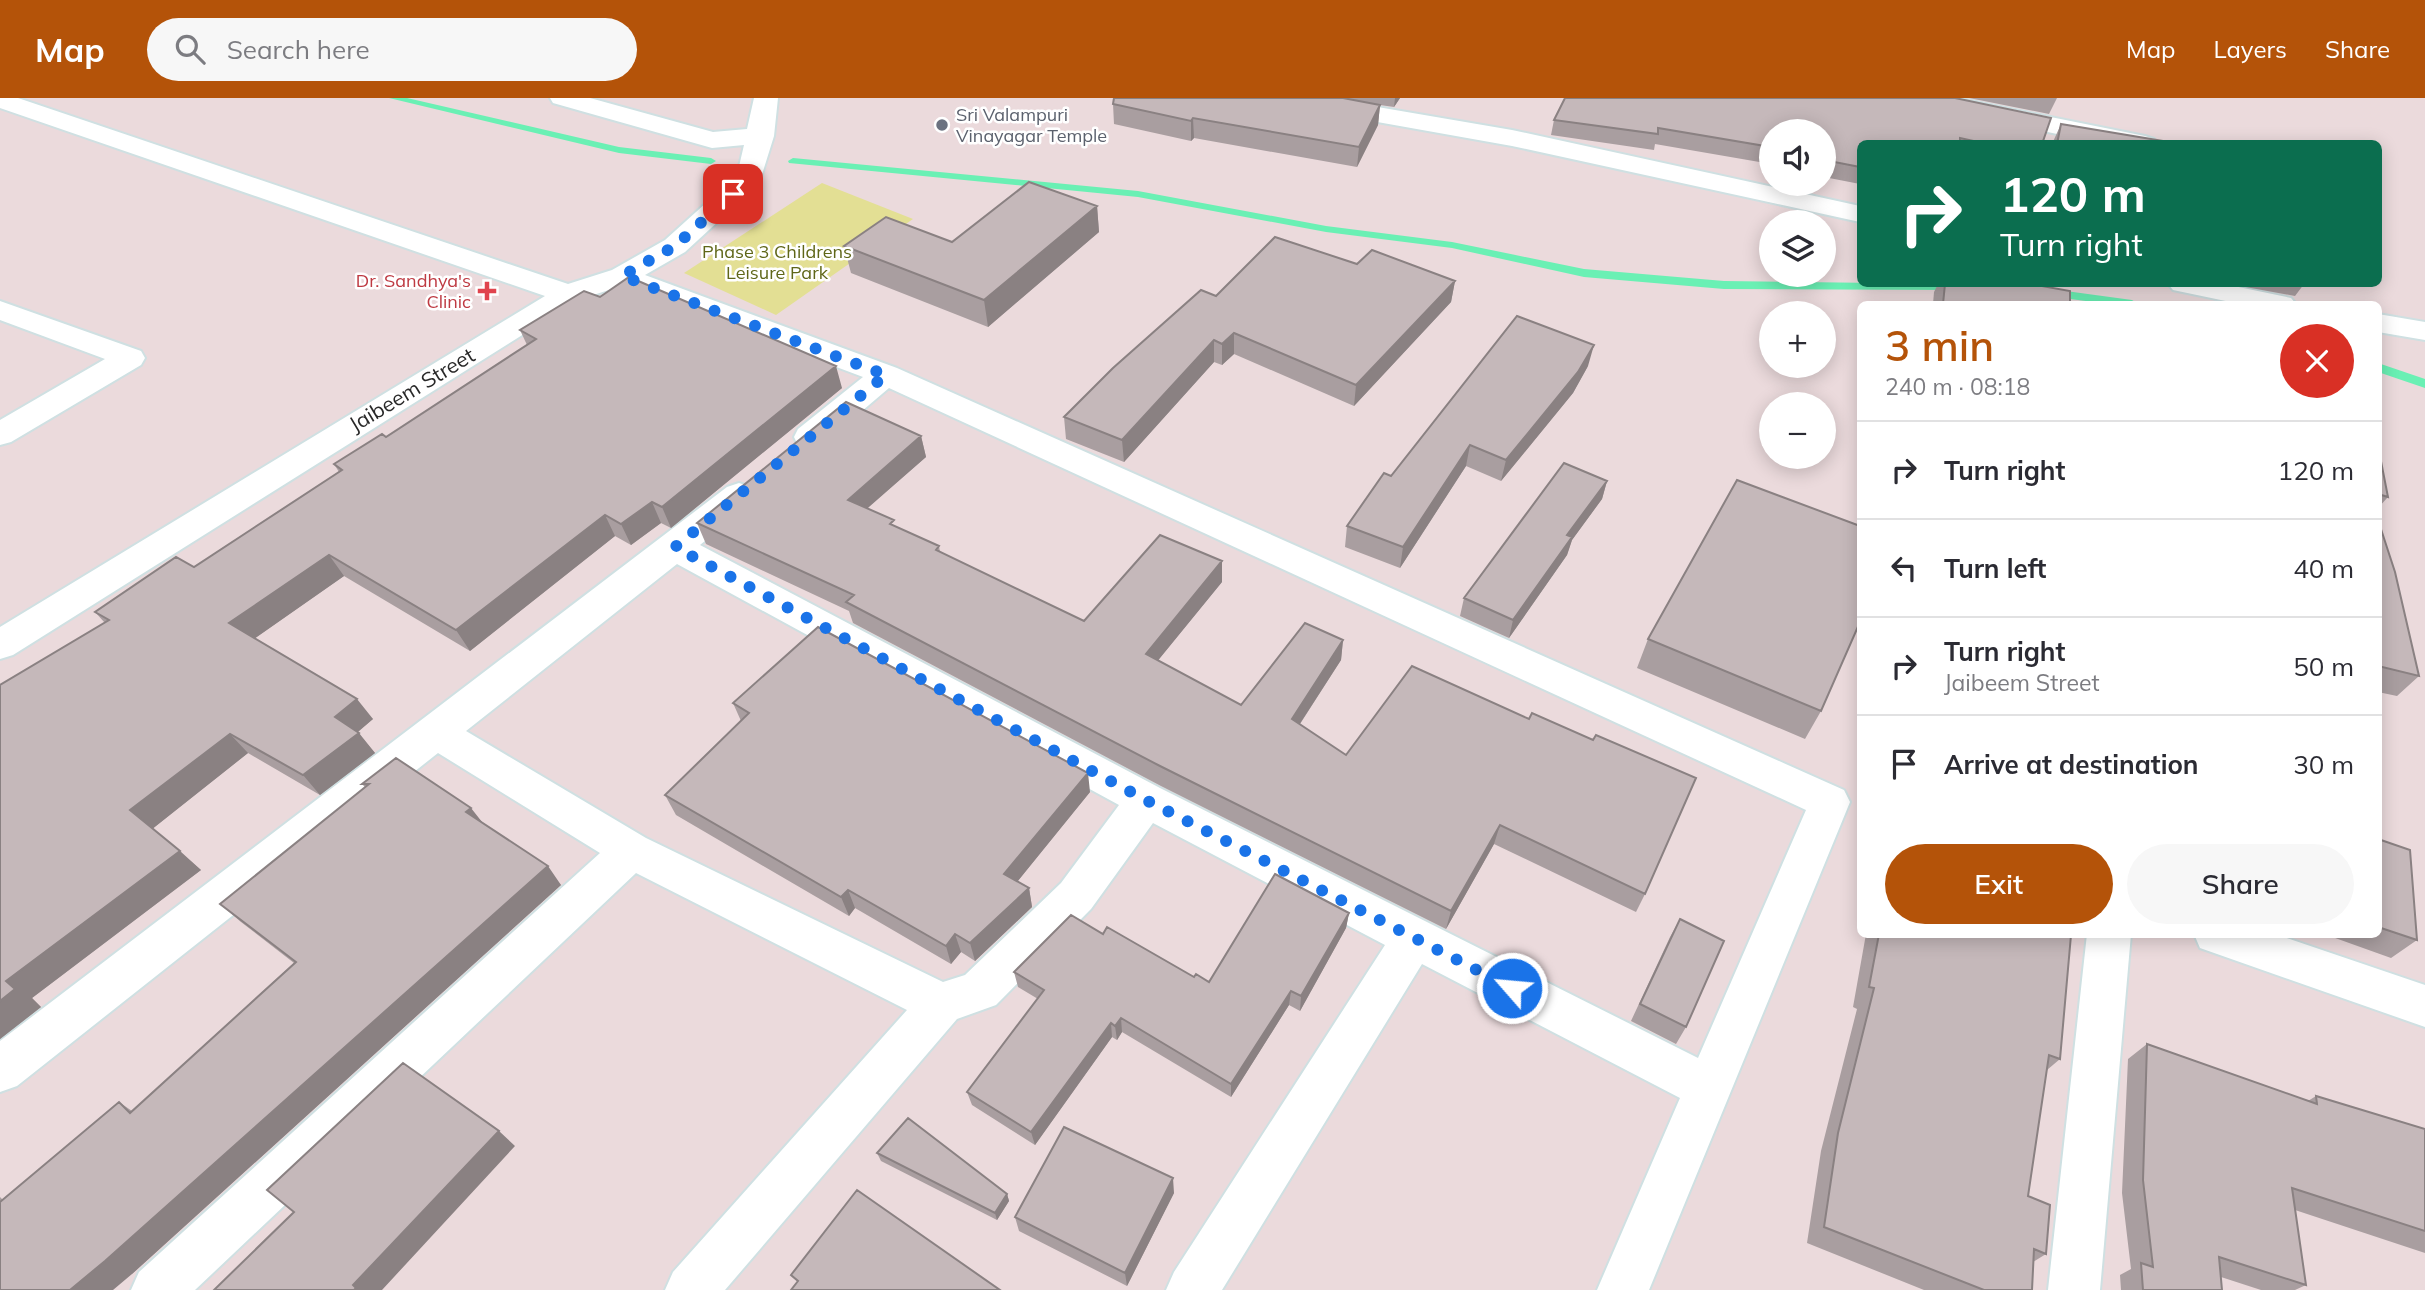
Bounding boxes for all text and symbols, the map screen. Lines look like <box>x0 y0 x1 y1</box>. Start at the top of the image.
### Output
search box <box>147 18 637 81</box>
text: Map <box>35 29 105 70</box>
icon: search <box>171 30 209 68</box>
text: Search here <box>227 33 370 66</box>
text: Map <box>2126 34 2175 64</box>
text: Layers <box>2213 34 2287 64</box>
text: Share <box>2325 34 2390 64</box>
place label: Sri Valampuri Vinayagar Temple <box>956 103 1107 147</box>
marker: Sri Valampuri Vinayagar Temple <box>934 117 950 133</box>
map controls <box>1759 119 1836 469</box>
button: sound <box>1759 119 1836 196</box>
text: 120 m <box>2000 163 2146 224</box>
pin <box>703 164 763 224</box>
icon: right <box>1885 168 1976 259</box>
icon: arrive <box>714 175 752 213</box>
button: layers <box>1759 210 1836 287</box>
text: Turn right <box>2000 224 2143 264</box>
park label: Phase 3 Childrens Leisure Park <box>702 240 852 284</box>
place label: Dr. Sandhya's Clinic <box>356 269 471 313</box>
marker: Dr. Sandhya's Clinic <box>477 281 497 301</box>
button: + <box>1759 301 1836 378</box>
text: 3 min <box>1885 319 1994 372</box>
button: close <box>2280 324 2354 398</box>
street label: Jaibeem Street <box>344 341 479 437</box>
text: 240 m · 08:18 <box>1885 372 2030 401</box>
button: − <box>1759 392 1836 469</box>
icon: right <box>1885 451 1923 489</box>
text: Turn right <box>1944 454 2065 487</box>
text: 120 m <box>2278 454 2354 487</box>
icon: left <box>1885 549 1923 587</box>
text: Turn left <box>1944 552 2046 585</box>
text: 40 m <box>2293 552 2354 585</box>
text: Turn right <box>1944 635 2065 668</box>
icon: right <box>1885 647 1923 685</box>
text: 50 m <box>2293 650 2354 683</box>
text: Jaibeem Street <box>1944 668 2099 697</box>
icon: arrive <box>1885 745 1923 783</box>
text: Arrive at destination <box>1944 748 2199 781</box>
text: 30 m <box>2293 748 2354 781</box>
button: Exit <box>1885 844 2113 924</box>
button: Share <box>2127 844 2354 924</box>
position arrow <box>1475 951 1549 1025</box>

